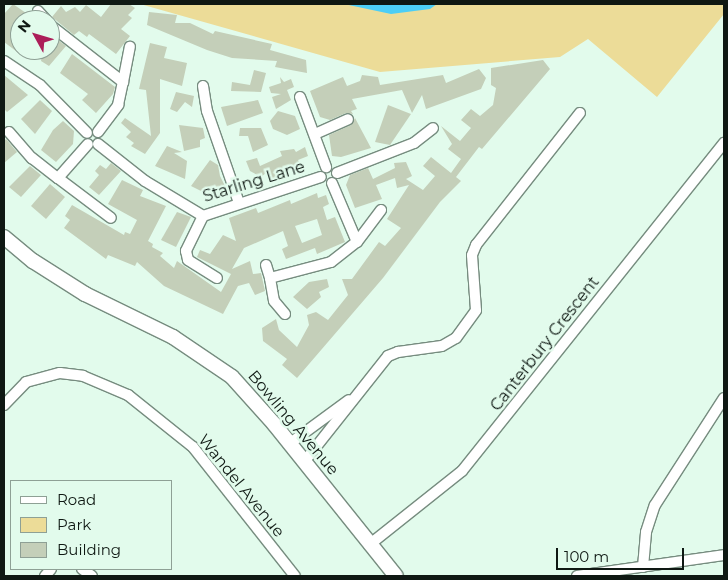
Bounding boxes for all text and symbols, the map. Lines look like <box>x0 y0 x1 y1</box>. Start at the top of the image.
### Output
north arrow <box>10 10 60 60</box>
text: N <box>14 16 35 36</box>
street label: Starling Lane <box>201 157 307 207</box>
street label: Canterbury Crescent <box>487 273 603 415</box>
street label: Bowling Avenue <box>244 367 342 479</box>
street label: Wandel Avenue <box>194 431 288 541</box>
legend <box>10 480 172 570</box>
text: Road <box>57 490 96 509</box>
text: Park <box>57 515 91 534</box>
scale bar <box>558 538 686 570</box>
text: Building <box>57 540 121 559</box>
text: 100 m <box>564 547 609 566</box>

